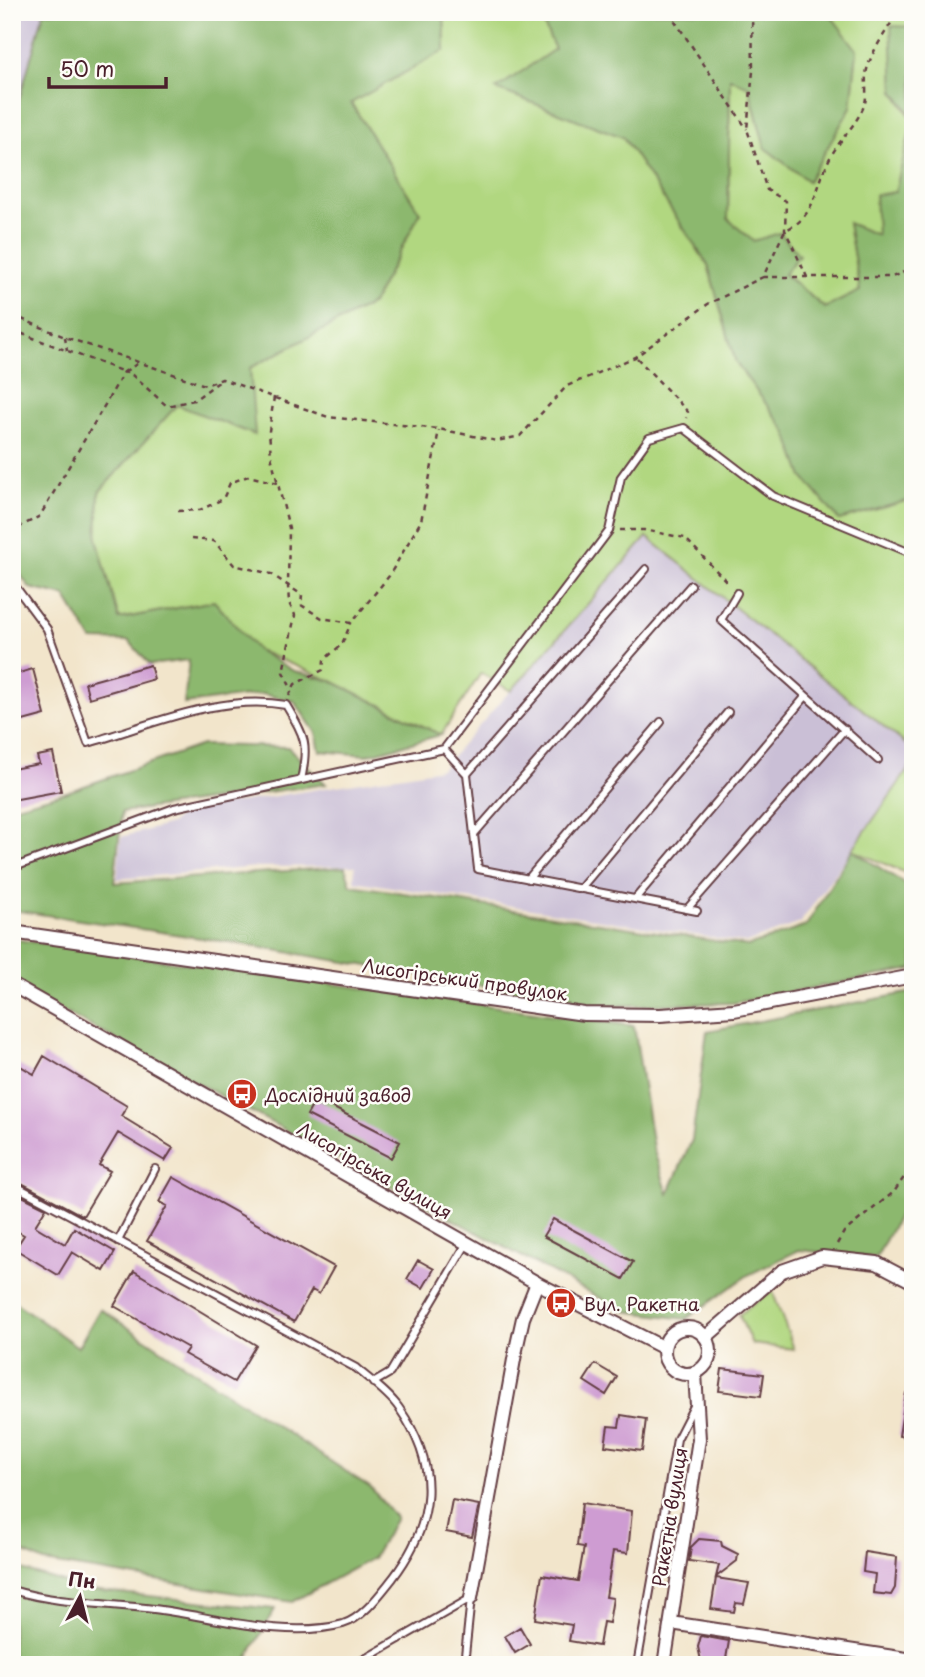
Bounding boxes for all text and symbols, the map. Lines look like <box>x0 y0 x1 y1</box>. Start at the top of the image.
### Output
scale bar <box>49 46 166 90</box>
text: 50 m <box>60 52 114 84</box>
street label: Лисогірський провулок <box>361 951 570 1007</box>
bus stop icon: Дослідний завод <box>225 1077 259 1111</box>
place label: Дослідний завод <box>264 1081 411 1108</box>
street label: Лисогірська вулиця <box>293 1115 457 1225</box>
bus stop icon: Вул. Ракетна <box>544 1286 578 1320</box>
place label: Вул. Ракетна <box>584 1290 700 1317</box>
street label: Ракетна вулиця <box>645 1445 693 1589</box>
north arrow <box>46 1562 116 1632</box>
text: Пн <box>67 1564 98 1595</box>

